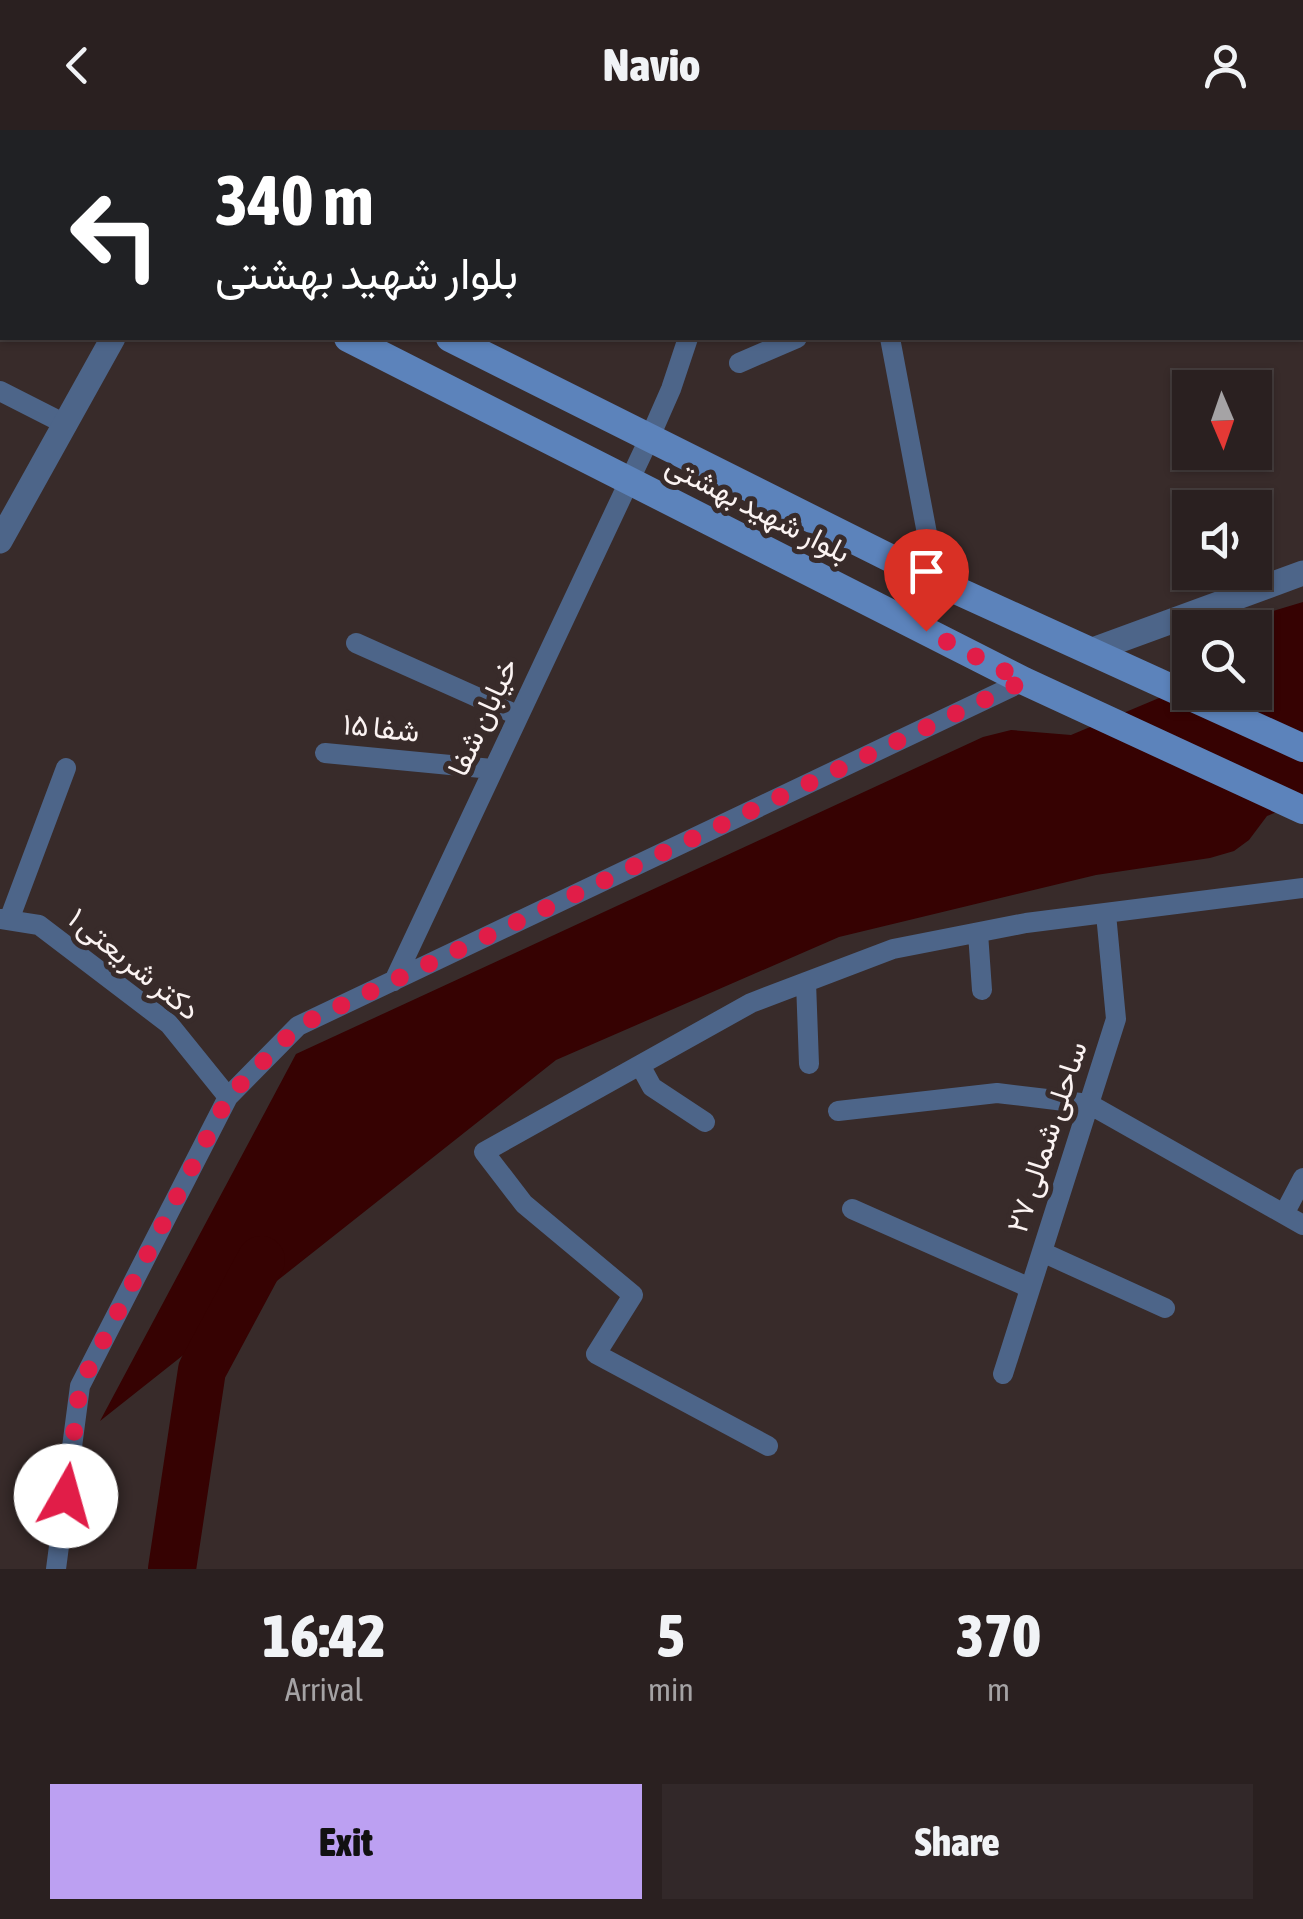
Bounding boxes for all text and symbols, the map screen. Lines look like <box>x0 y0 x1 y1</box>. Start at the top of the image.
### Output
icon: back <box>50 38 105 93</box>
icon: person <box>1198 38 1253 93</box>
text: Navio <box>603 39 700 91</box>
text: 340 m <box>215 160 374 240</box>
icon: left <box>50 170 180 300</box>
text: بلوار شهید بهشتی <box>215 247 518 299</box>
north arrow <box>1172 370 1272 470</box>
map controls <box>1172 370 1272 710</box>
street label: بلوار شهید بهشتی <box>660 447 856 571</box>
button: sound <box>1172 490 1272 590</box>
pin <box>884 529 969 632</box>
icon: arrive <box>899 544 954 599</box>
button: search <box>1172 610 1272 710</box>
street label: خیابان شفا <box>440 652 525 781</box>
street label: شفا ۱۵ <box>341 706 421 748</box>
street label: دکتر شریعتی ۱ <box>61 900 207 1028</box>
street label: ساحلی شمالی ۲۷ <box>999 1037 1095 1237</box>
position arrow <box>14 1444 118 1548</box>
text: 16:42 <box>262 1601 386 1670</box>
text: 5 <box>657 1601 685 1670</box>
text: 370 <box>956 1601 1041 1670</box>
text: Arrival <box>285 1671 363 1708</box>
text: min <box>648 1671 694 1708</box>
text: m <box>987 1671 1010 1708</box>
button: Exit <box>50 1784 642 1899</box>
button: Share <box>662 1784 1253 1899</box>

